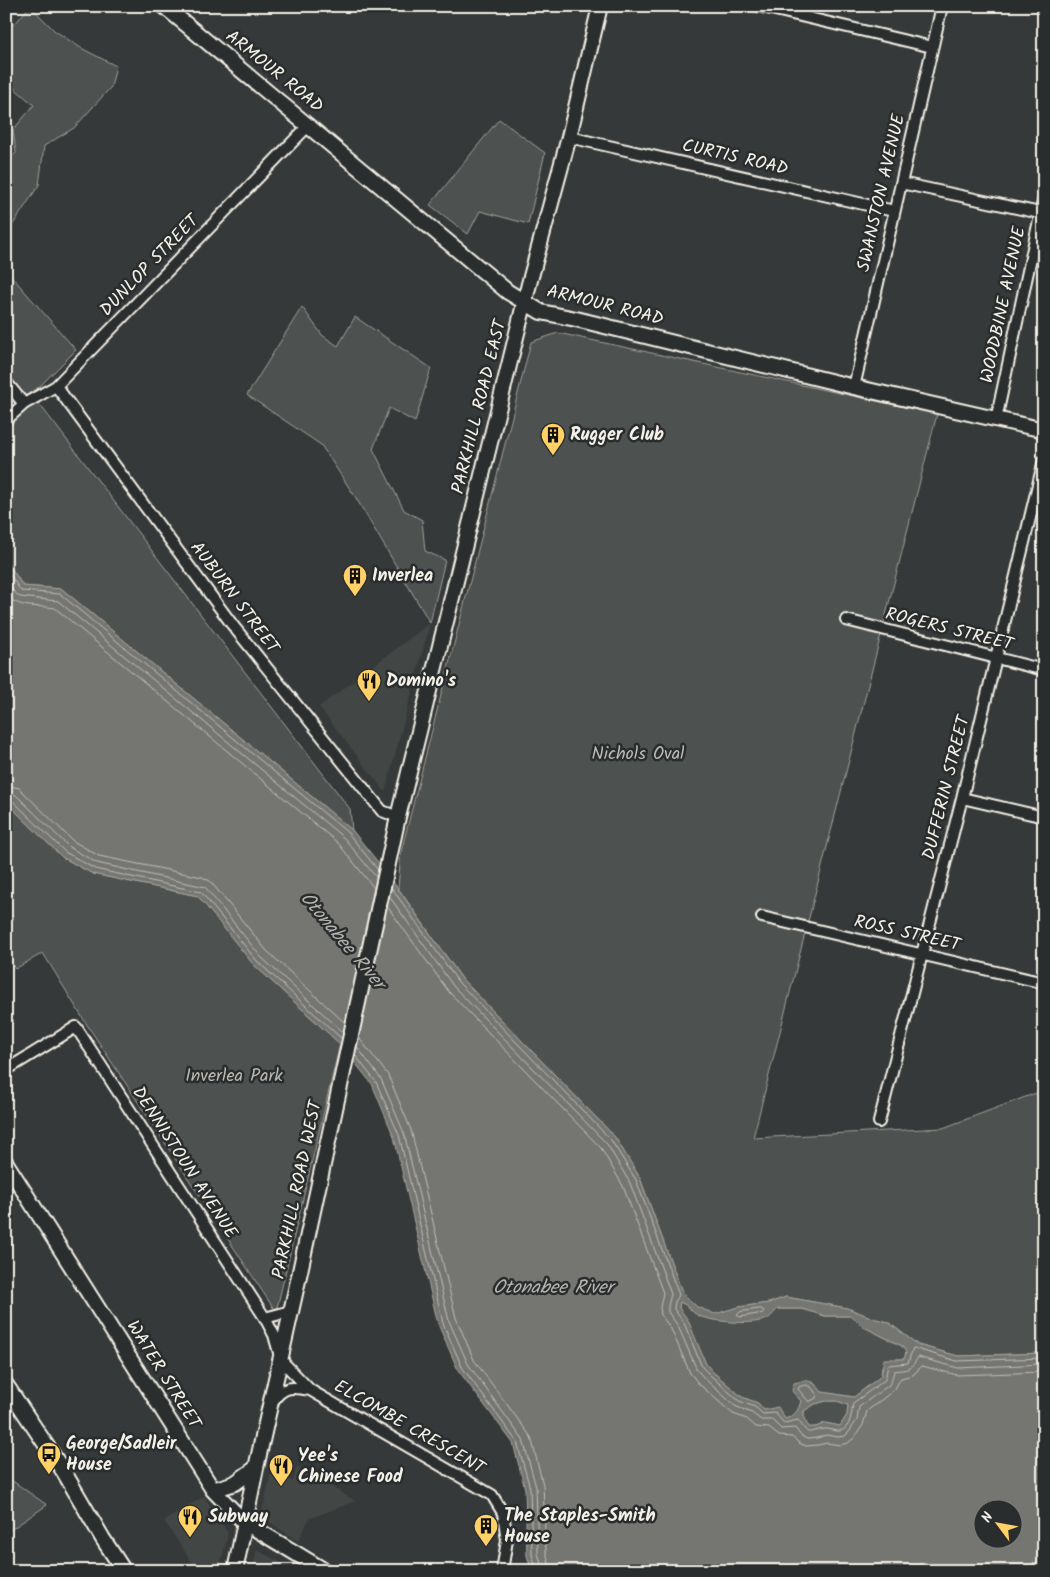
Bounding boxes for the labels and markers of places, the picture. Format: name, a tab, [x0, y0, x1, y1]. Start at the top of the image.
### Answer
place label: Rugger Club	[570, 421, 664, 450]
building icon: Rugger Club	[540, 422, 566, 456]
place label: Inverlea	[372, 562, 433, 591]
building icon: Inverlea	[342, 563, 368, 597]
place label: Domino's	[386, 667, 457, 696]
restaurant icon: Domino's	[356, 668, 382, 702]
place label: George/Sadleir House	[66, 1430, 178, 1480]
bus stop icon: George/Sadleir House	[36, 1441, 62, 1475]
place label: Yee's Chinese Food	[298, 1442, 403, 1492]
restaurant icon: Yee's Chinese Food	[268, 1453, 294, 1487]
place label: The Staples-Smith House	[504, 1502, 656, 1552]
place label: Subway	[208, 1503, 269, 1532]
restaurant icon: Subway	[177, 1504, 203, 1538]
building icon: The Staples-Smith House	[473, 1513, 499, 1547]

